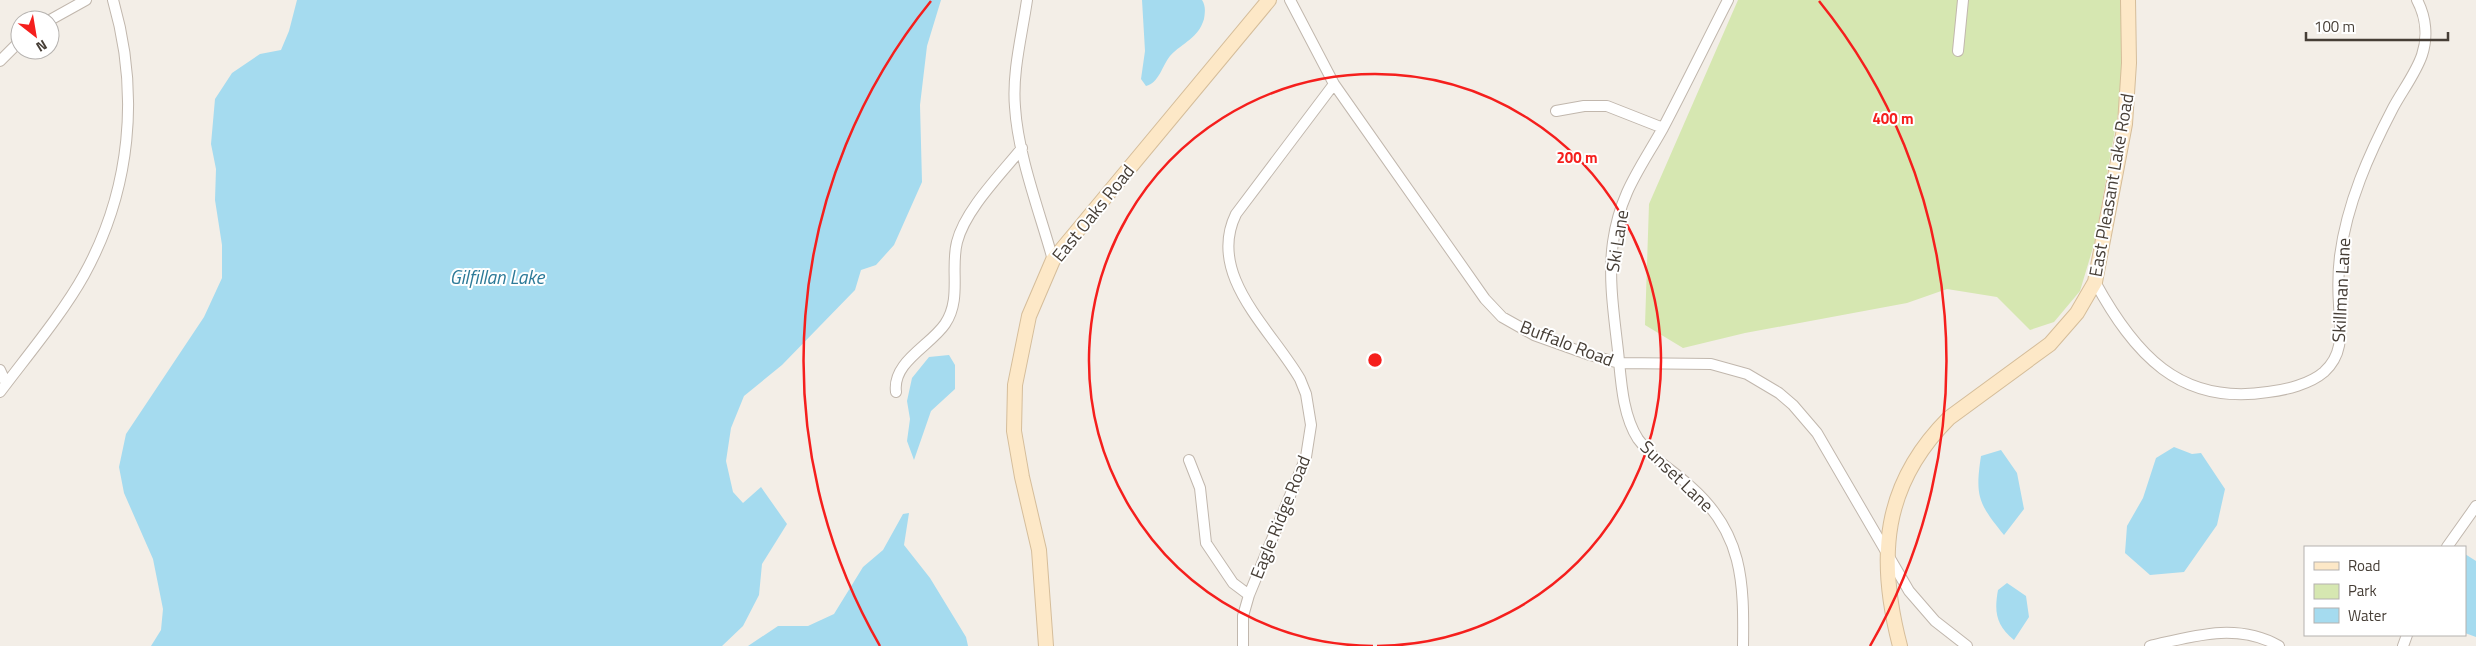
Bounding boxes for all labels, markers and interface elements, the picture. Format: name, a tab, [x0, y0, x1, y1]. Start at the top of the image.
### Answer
north arrow	[10, 10, 60, 60]
scale bar	[2306, 10, 2448, 42]
text: 100 m	[2314, 15, 2355, 38]
text: N	[32, 35, 52, 58]
street label: East Pleasant Lake Road	[2082, 91, 2140, 279]
text: 400 m	[1872, 107, 1914, 130]
text: 200 m	[1556, 146, 1598, 169]
street label: East Oaks Road	[1045, 158, 1141, 268]
street label: Ski Lane	[1599, 208, 1635, 274]
street label: Skillman Lane	[2325, 237, 2357, 343]
water label: Gilfillan Lake	[450, 262, 545, 291]
street label: Buffalo Road	[1516, 313, 1618, 373]
centre of rings	[1366, 351, 1384, 369]
street label: Sunset Lane	[1634, 434, 1720, 518]
street label: Eagle Ridge Road	[1243, 451, 1317, 583]
legend	[2304, 546, 2466, 636]
text: Road	[2348, 554, 2380, 577]
text: Park	[2348, 579, 2377, 602]
text: Water	[2348, 604, 2387, 627]

